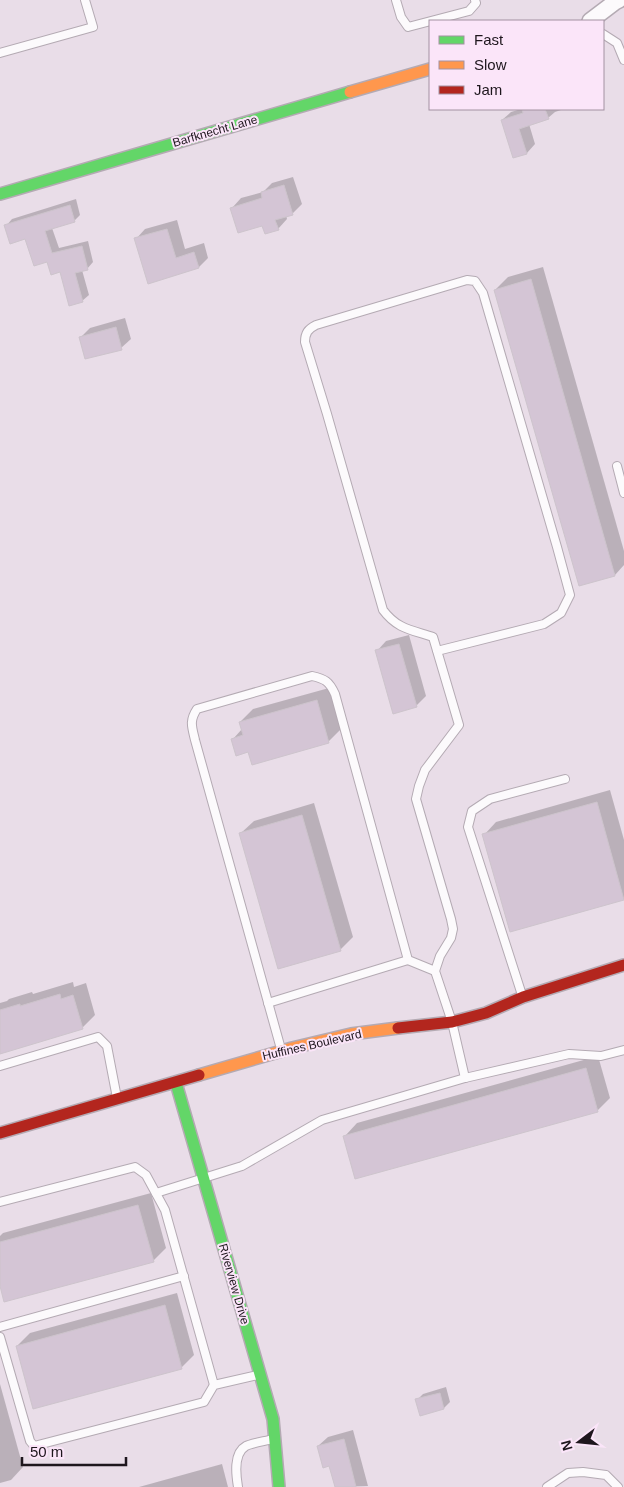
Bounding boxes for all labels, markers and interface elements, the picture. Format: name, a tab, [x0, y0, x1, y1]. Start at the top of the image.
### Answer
legend	[429, 20, 604, 110]
text: Fast	[474, 31, 504, 48]
text: Slow	[474, 56, 507, 73]
text: Jam	[474, 81, 502, 98]
street label: Barfknecht Lane	[171, 112, 259, 150]
street label: Huffines Boulevard	[261, 1027, 363, 1063]
street label: Riverview Drive	[216, 1242, 252, 1326]
north arrow	[554, 1417, 604, 1467]
scale bar	[22, 1434, 126, 1466]
text: N	[557, 1439, 576, 1453]
text: 50 m	[30, 1443, 63, 1460]

